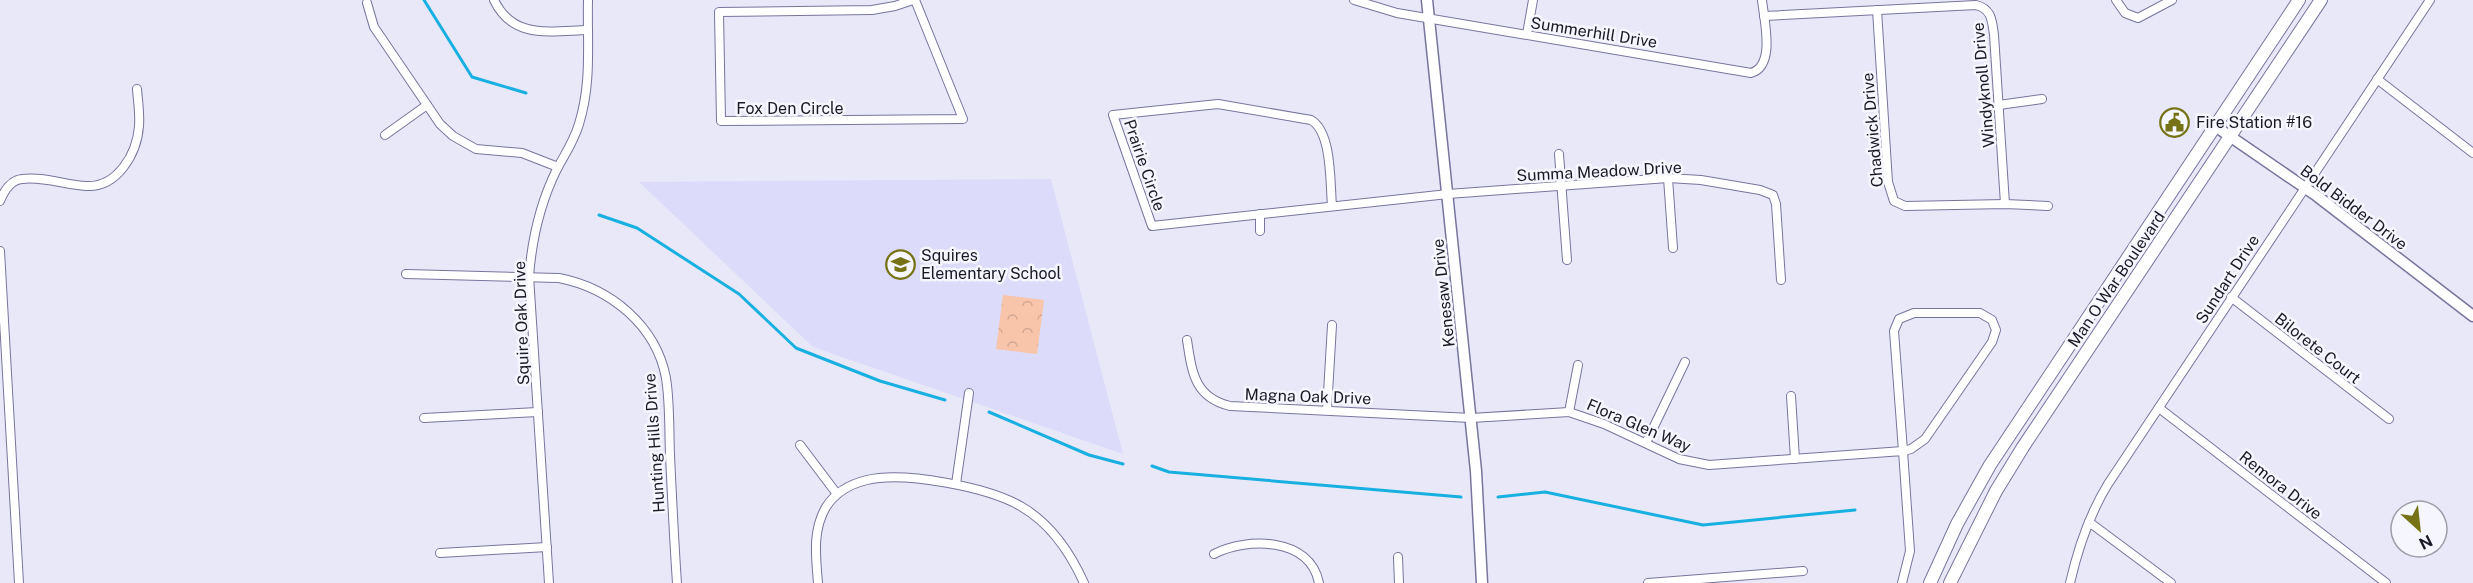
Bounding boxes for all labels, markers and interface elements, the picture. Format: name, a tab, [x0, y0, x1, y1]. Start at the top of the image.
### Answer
street label: Summerhill Drive	[1529, 13, 1659, 52]
street label: Windyknoll Drive	[1969, 22, 1998, 148]
street label: Chadwick Drive	[1858, 72, 1887, 188]
street label: Fox Den Circle	[736, 99, 844, 118]
public building icon: Fire Station #16	[2159, 106, 2191, 138]
place label: Fire Station #16	[2196, 113, 2312, 132]
street label: Prairie Circle	[1120, 117, 1169, 213]
street label: Summa Meadow Drive	[1516, 158, 1682, 185]
street label: Bold Bidder Drive	[2296, 161, 2411, 254]
street label: Man O War Boulevard	[2064, 208, 2169, 351]
street label: Sundart Drive	[2192, 231, 2263, 327]
street label: Kenesaw Drive	[1428, 238, 1459, 348]
place label: Squires Elementary School	[921, 246, 1062, 283]
school or university icon: Squires Elementary School	[884, 248, 916, 280]
street label: Squire Oak Drive	[510, 261, 533, 385]
street label: Bilorete Court	[2271, 309, 2364, 388]
street label: Hunting Hills Drive	[640, 373, 669, 513]
street label: Magna Oak Drive	[1244, 385, 1372, 408]
street label: Flora Glen Way	[1584, 395, 1694, 456]
street label: Remora Drive	[2236, 447, 2326, 524]
north arrow	[2389, 499, 2449, 559]
text: N	[2416, 531, 2435, 553]

